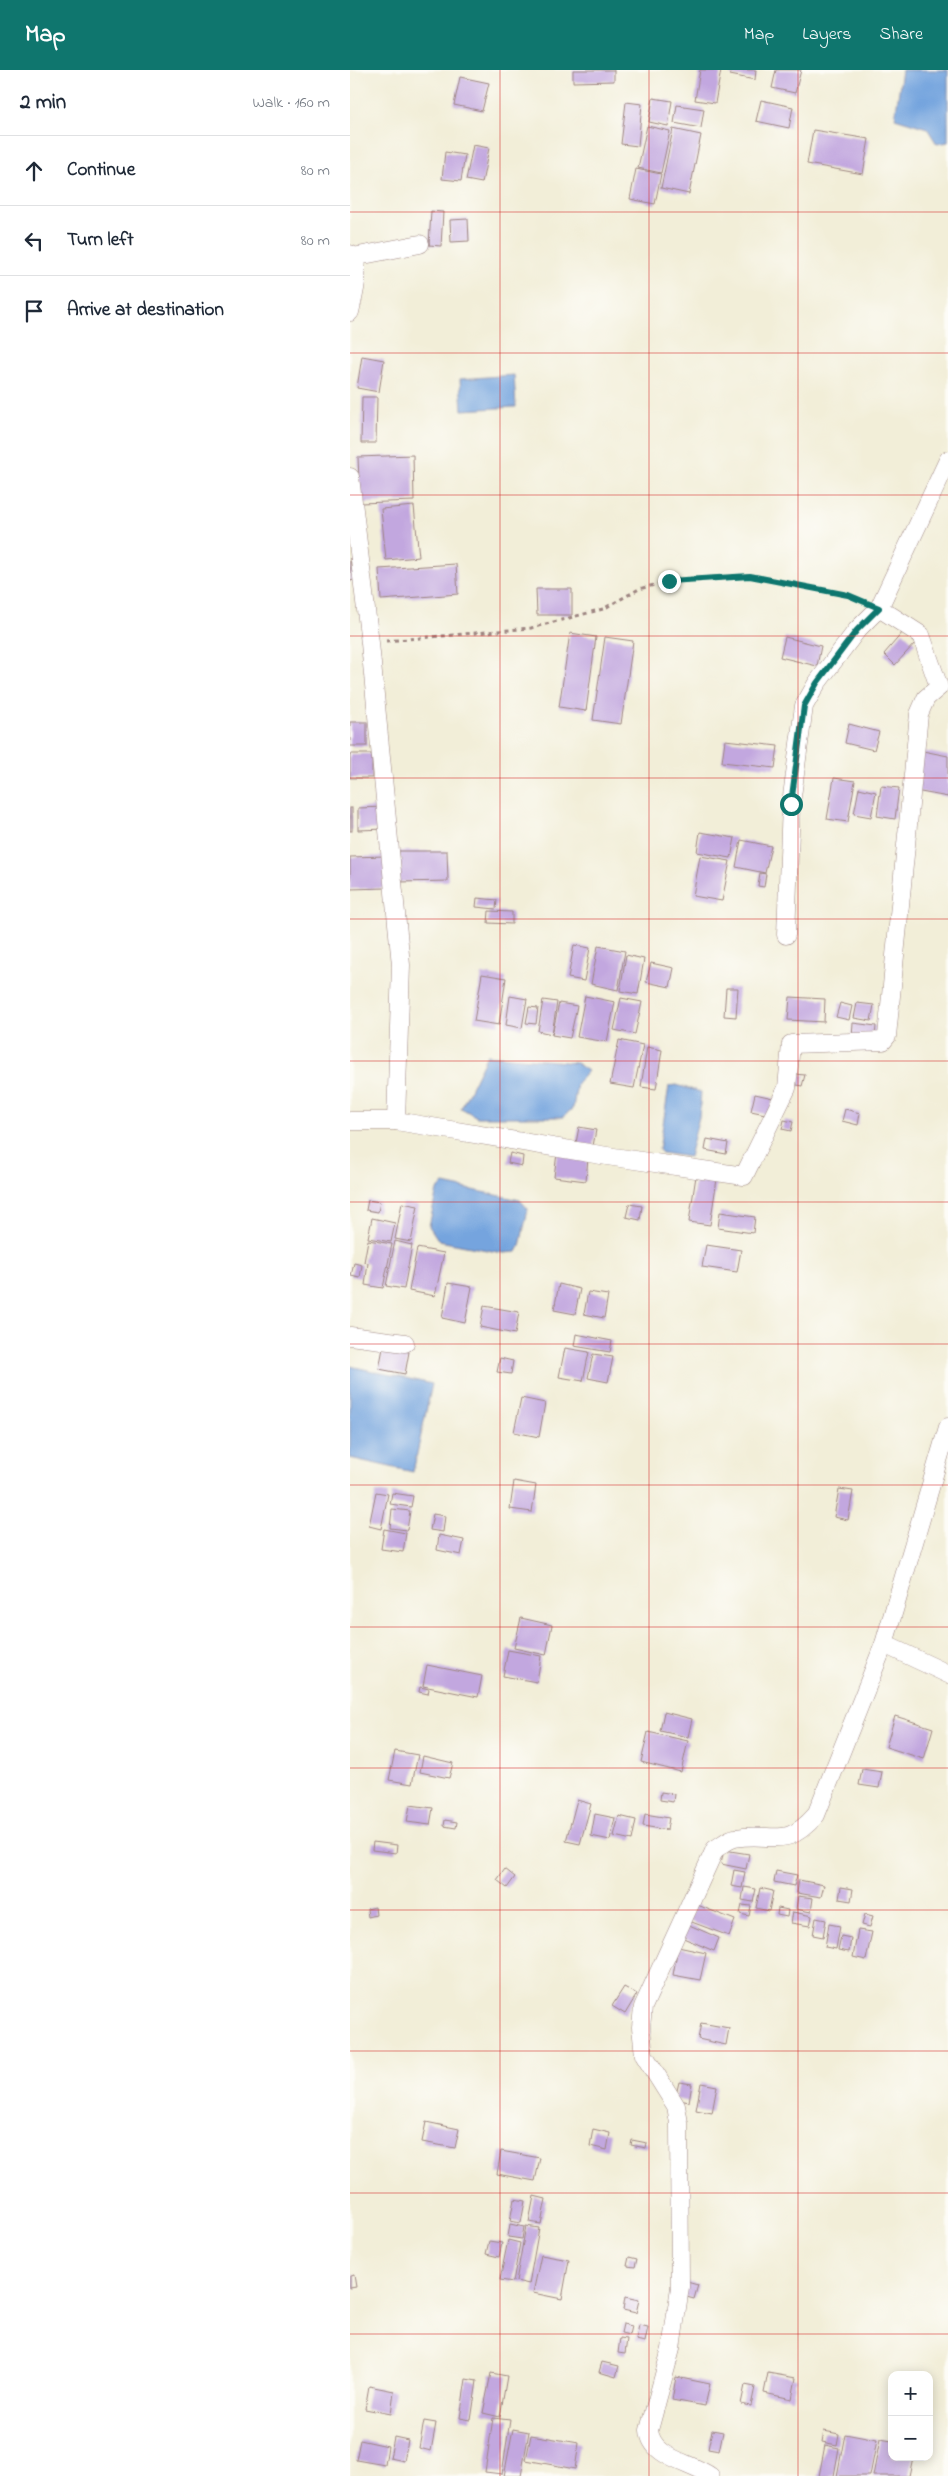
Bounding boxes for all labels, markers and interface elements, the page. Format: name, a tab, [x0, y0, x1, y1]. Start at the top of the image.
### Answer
text: Map	[25, 18, 66, 53]
text: Map	[744, 22, 774, 48]
text: Layers	[802, 22, 852, 48]
text: Share	[880, 22, 923, 48]
text: 2 min	[20, 88, 66, 118]
text: Walk · 160 m	[252, 91, 330, 115]
icon: ahead	[20, 157, 48, 185]
text: Continue	[67, 157, 135, 184]
text: 80 m	[301, 159, 330, 183]
icon: left	[20, 227, 48, 255]
text: Turn left	[67, 227, 134, 254]
text: 80 m	[301, 229, 330, 253]
icon: arrive	[20, 297, 48, 325]
text: Arrive at destination	[67, 297, 224, 324]
route end	[658, 570, 681, 593]
route start	[780, 793, 803, 816]
map controls	[888, 2371, 933, 2461]
button: +	[888, 2371, 933, 2416]
button: −	[888, 2416, 933, 2461]

